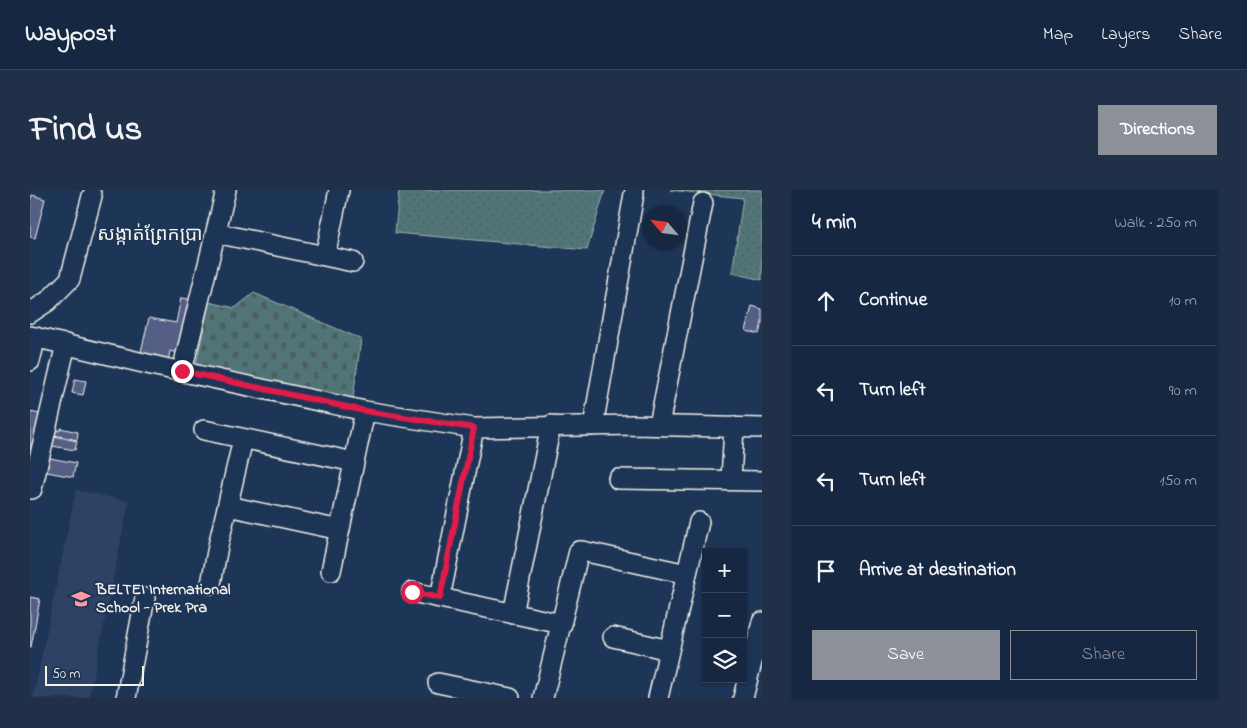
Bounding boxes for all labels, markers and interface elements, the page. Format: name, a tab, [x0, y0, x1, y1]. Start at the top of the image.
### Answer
text: Waypost	[25, 17, 116, 52]
text: Map	[1043, 22, 1073, 48]
text: Layers	[1101, 22, 1151, 48]
text: Share	[1179, 22, 1222, 48]
text: Find us	[30, 105, 142, 156]
button: Directions	[1098, 105, 1217, 155]
north arrow	[642, 205, 687, 250]
text: 4 min	[812, 208, 856, 238]
text: Walk · 250 m	[1114, 211, 1197, 235]
district label: សង្កាត់ព្រែកប្រា	[97, 222, 203, 249]
icon: ahead	[812, 287, 840, 315]
text: Continue	[859, 287, 927, 314]
text: 10 m	[1169, 289, 1197, 313]
route end	[171, 360, 194, 383]
icon: left	[812, 377, 840, 405]
text: Turn left	[859, 377, 926, 404]
text: 90 m	[1169, 379, 1197, 403]
icon: left	[812, 467, 840, 495]
text: Turn left	[859, 467, 926, 494]
text: 150 m	[1159, 469, 1197, 493]
map controls	[702, 548, 747, 683]
button: +	[702, 548, 747, 593]
icon: arrive	[812, 557, 840, 585]
text: Arrive at destination	[859, 557, 1016, 584]
place label: BELTEI International School - Prek Pra	[95, 578, 231, 620]
route start	[401, 581, 424, 604]
school or university icon: BELTEI International School - Prek Pra	[70, 588, 92, 610]
button: −	[702, 593, 747, 638]
button: Save	[812, 630, 1000, 680]
button: Share	[1010, 630, 1197, 680]
button: layers	[702, 638, 747, 683]
scale bar	[45, 663, 144, 686]
text: 50 m	[52, 664, 80, 685]

